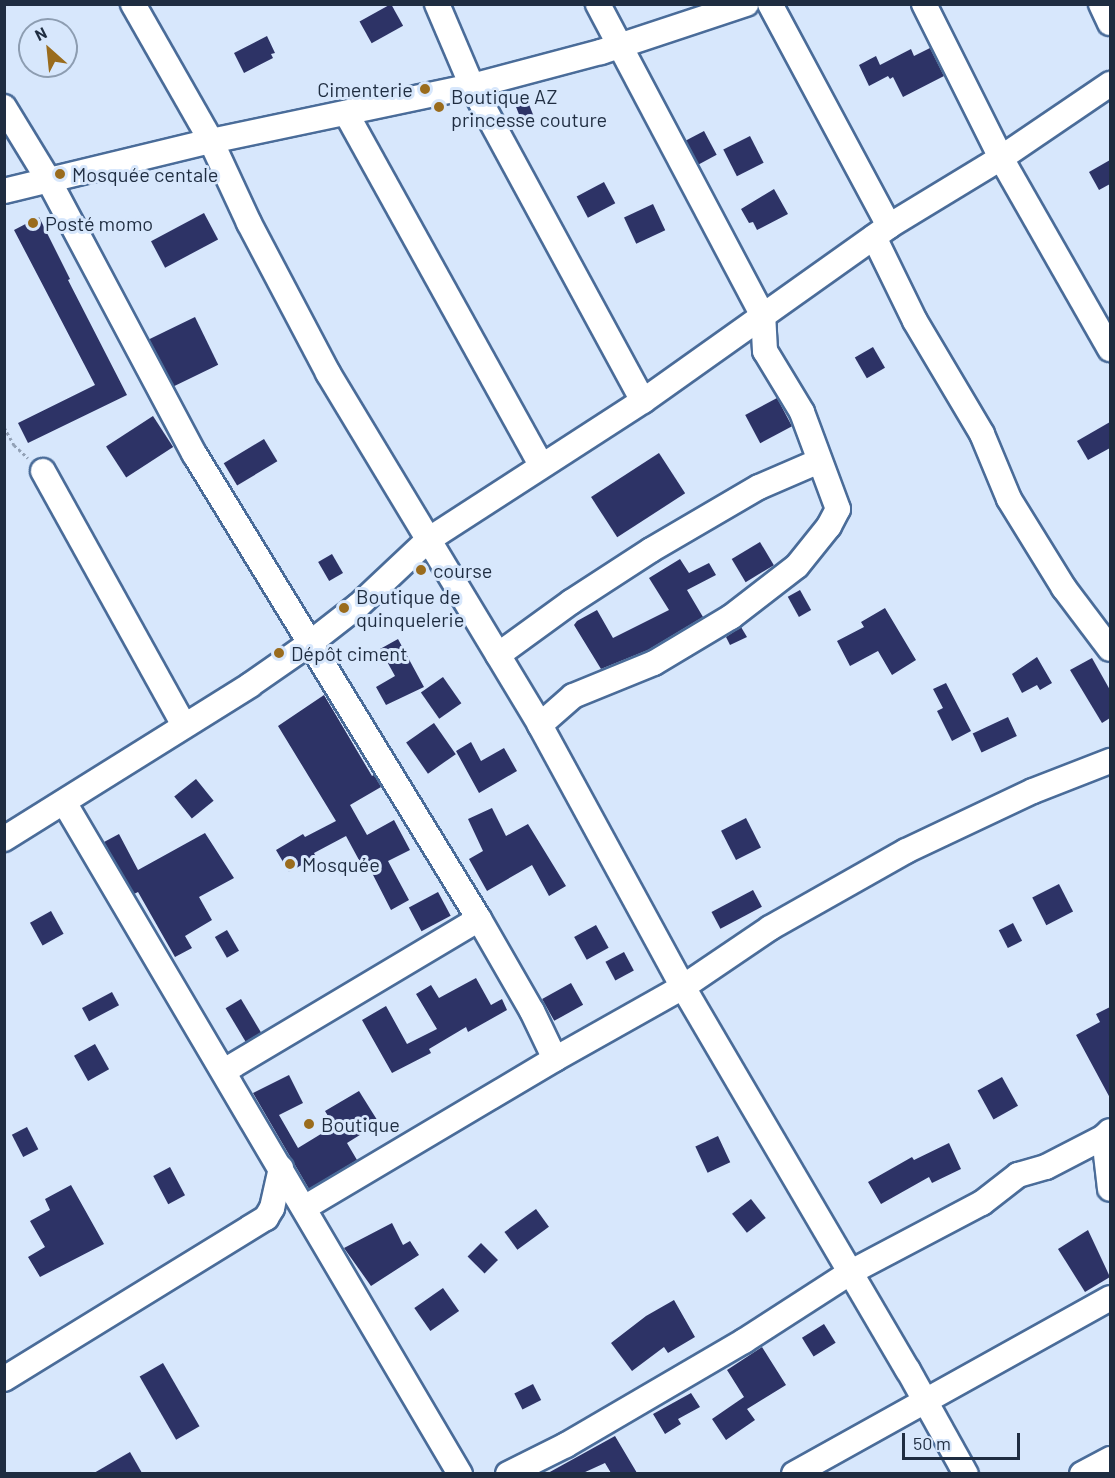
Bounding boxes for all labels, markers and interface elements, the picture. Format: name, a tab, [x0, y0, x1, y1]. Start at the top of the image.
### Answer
north arrow	[18, 18, 78, 78]
text: N	[31, 22, 50, 44]
place label: Cimenterie	[317, 77, 413, 101]
marker: Cimenterie	[418, 82, 432, 96]
place label: Boutique AZ princesse couture	[451, 84, 607, 131]
marker: Boutique AZ princesse couture	[432, 100, 446, 114]
place label: Mosquée centale	[72, 162, 218, 186]
marker: Mosquée centale	[53, 167, 67, 181]
place label: Posté momo	[45, 211, 153, 235]
marker: Posté momo	[26, 216, 40, 230]
place label: course	[433, 558, 492, 582]
marker: course	[414, 563, 428, 577]
place label: Boutique de quinquelerie	[356, 584, 464, 631]
marker: Boutique de quinquelerie	[337, 601, 351, 615]
place label: Dépôt ciment	[291, 641, 407, 665]
marker: Dépôt ciment	[272, 646, 286, 660]
place label: Mosquée	[302, 852, 380, 876]
marker: Mosquée	[283, 857, 297, 871]
place label: Boutique	[321, 1112, 400, 1136]
marker: Boutique	[302, 1117, 316, 1131]
scale bar	[905, 1421, 1024, 1459]
text: 50 m	[913, 1432, 951, 1454]

